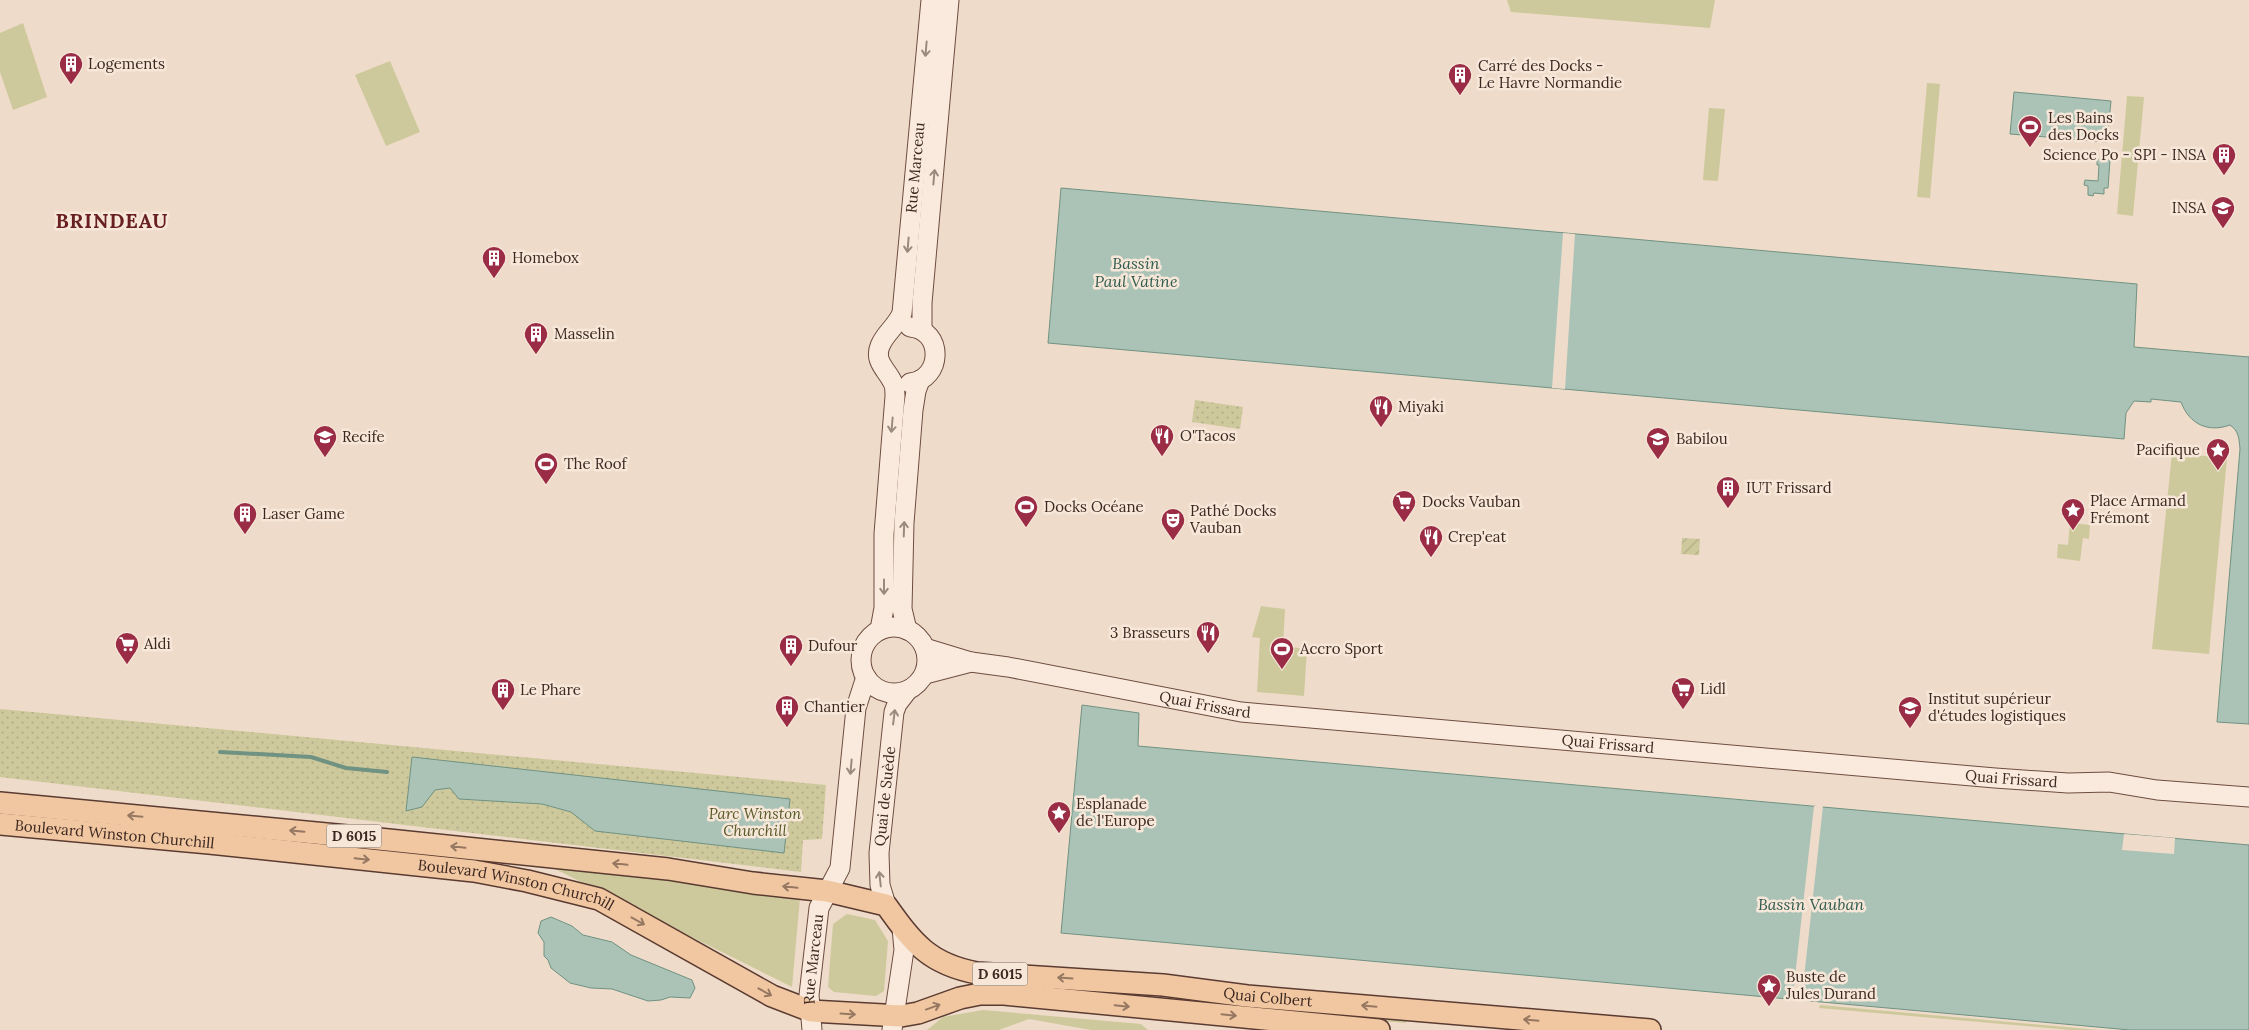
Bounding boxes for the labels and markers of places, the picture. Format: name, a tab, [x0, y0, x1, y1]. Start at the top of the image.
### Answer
building icon: Logements	[58, 51, 84, 85]
place label: Logements	[88, 54, 165, 73]
place label: Carré des Docks - Le Havre Normandie	[1478, 56, 1622, 92]
building icon: Carré des Docks - Le Havre Normandie	[1447, 62, 1473, 96]
place label: Les Bains des Docks	[2048, 108, 2119, 144]
sports icon: Les Bains des Docks	[2017, 114, 2043, 148]
building icon: Science Po - SPI - INSA	[2211, 142, 2237, 176]
place label: Science Po - SPI - INSA	[2043, 145, 2207, 164]
school or university icon: INSA	[2210, 195, 2236, 229]
place label: INSA	[2172, 198, 2207, 217]
building icon: Homebox	[481, 245, 507, 279]
place label: Homebox	[512, 248, 579, 267]
building icon: Masselin	[523, 321, 549, 355]
place label: Masselin	[554, 324, 615, 343]
restaurant icon: Miyaki	[1368, 394, 1394, 428]
place label: Miyaki	[1398, 397, 1444, 416]
restaurant icon: O'Tacos	[1149, 423, 1175, 457]
school or university icon: Recife	[312, 424, 338, 458]
place label: O'Tacos	[1180, 426, 1236, 445]
school or university icon: Babilou	[1645, 426, 1671, 460]
place label: Recife	[342, 427, 385, 446]
place label: Babilou	[1676, 429, 1728, 448]
place icon: Pacifique	[2205, 437, 2231, 471]
place label: Pacifique	[2136, 440, 2200, 459]
sports icon: The Roof	[533, 451, 559, 485]
place label: The Roof	[564, 454, 627, 473]
building icon: IUT Frissard	[1715, 475, 1741, 509]
place label: IUT Frissard	[1746, 478, 1832, 497]
supermarket icon: Docks Vauban	[1391, 489, 1417, 523]
place label: Place Armand Frémont	[2090, 491, 2186, 527]
place label: Docks Vauban	[1422, 492, 1521, 511]
sports icon: Docks Océane	[1013, 494, 1039, 528]
place label: Docks Océane	[1044, 497, 1144, 516]
place icon: Place Armand Frémont	[2060, 497, 2086, 531]
building icon: Laser Game	[232, 501, 258, 535]
place label: Pathé Docks Vauban	[1189, 501, 1276, 537]
place label: Laser Game	[262, 504, 345, 523]
theatre icon: Pathé Docks Vauban	[1160, 507, 1186, 541]
restaurant icon: Crep'eat	[1418, 524, 1444, 558]
place label: Crep'eat	[1448, 527, 1506, 546]
restaurant icon: 3 Brasseurs	[1195, 620, 1221, 654]
place label: 3 Brasseurs	[1110, 623, 1190, 642]
supermarket icon: Aldi	[114, 631, 140, 665]
building icon: Dufour	[778, 633, 804, 667]
place label: Aldi	[143, 634, 171, 653]
place label: Dufour	[808, 636, 858, 655]
sports icon: Accro Sport	[1269, 636, 1295, 670]
place label: Accro Sport	[1299, 639, 1383, 658]
supermarket icon: Lidl	[1670, 676, 1696, 710]
building icon: Le Phare	[490, 677, 516, 711]
place label: Lidl	[1700, 679, 1726, 698]
place label: Le Phare	[520, 680, 581, 699]
place label: Institut supérieur d'études logistiques	[1928, 689, 2066, 725]
building icon: Chantier	[774, 694, 800, 728]
school or university icon: Institut supérieur d'études logistiques	[1897, 695, 1923, 729]
place label: Chantier	[804, 697, 865, 716]
place label: Esplanade de l'Europe	[1076, 794, 1155, 830]
place icon: Esplanade de l'Europe	[1046, 800, 1072, 834]
place label: Buste de Jules Durand	[1785, 967, 1876, 1003]
place icon: Buste de Jules Durand	[1756, 973, 1782, 1007]

